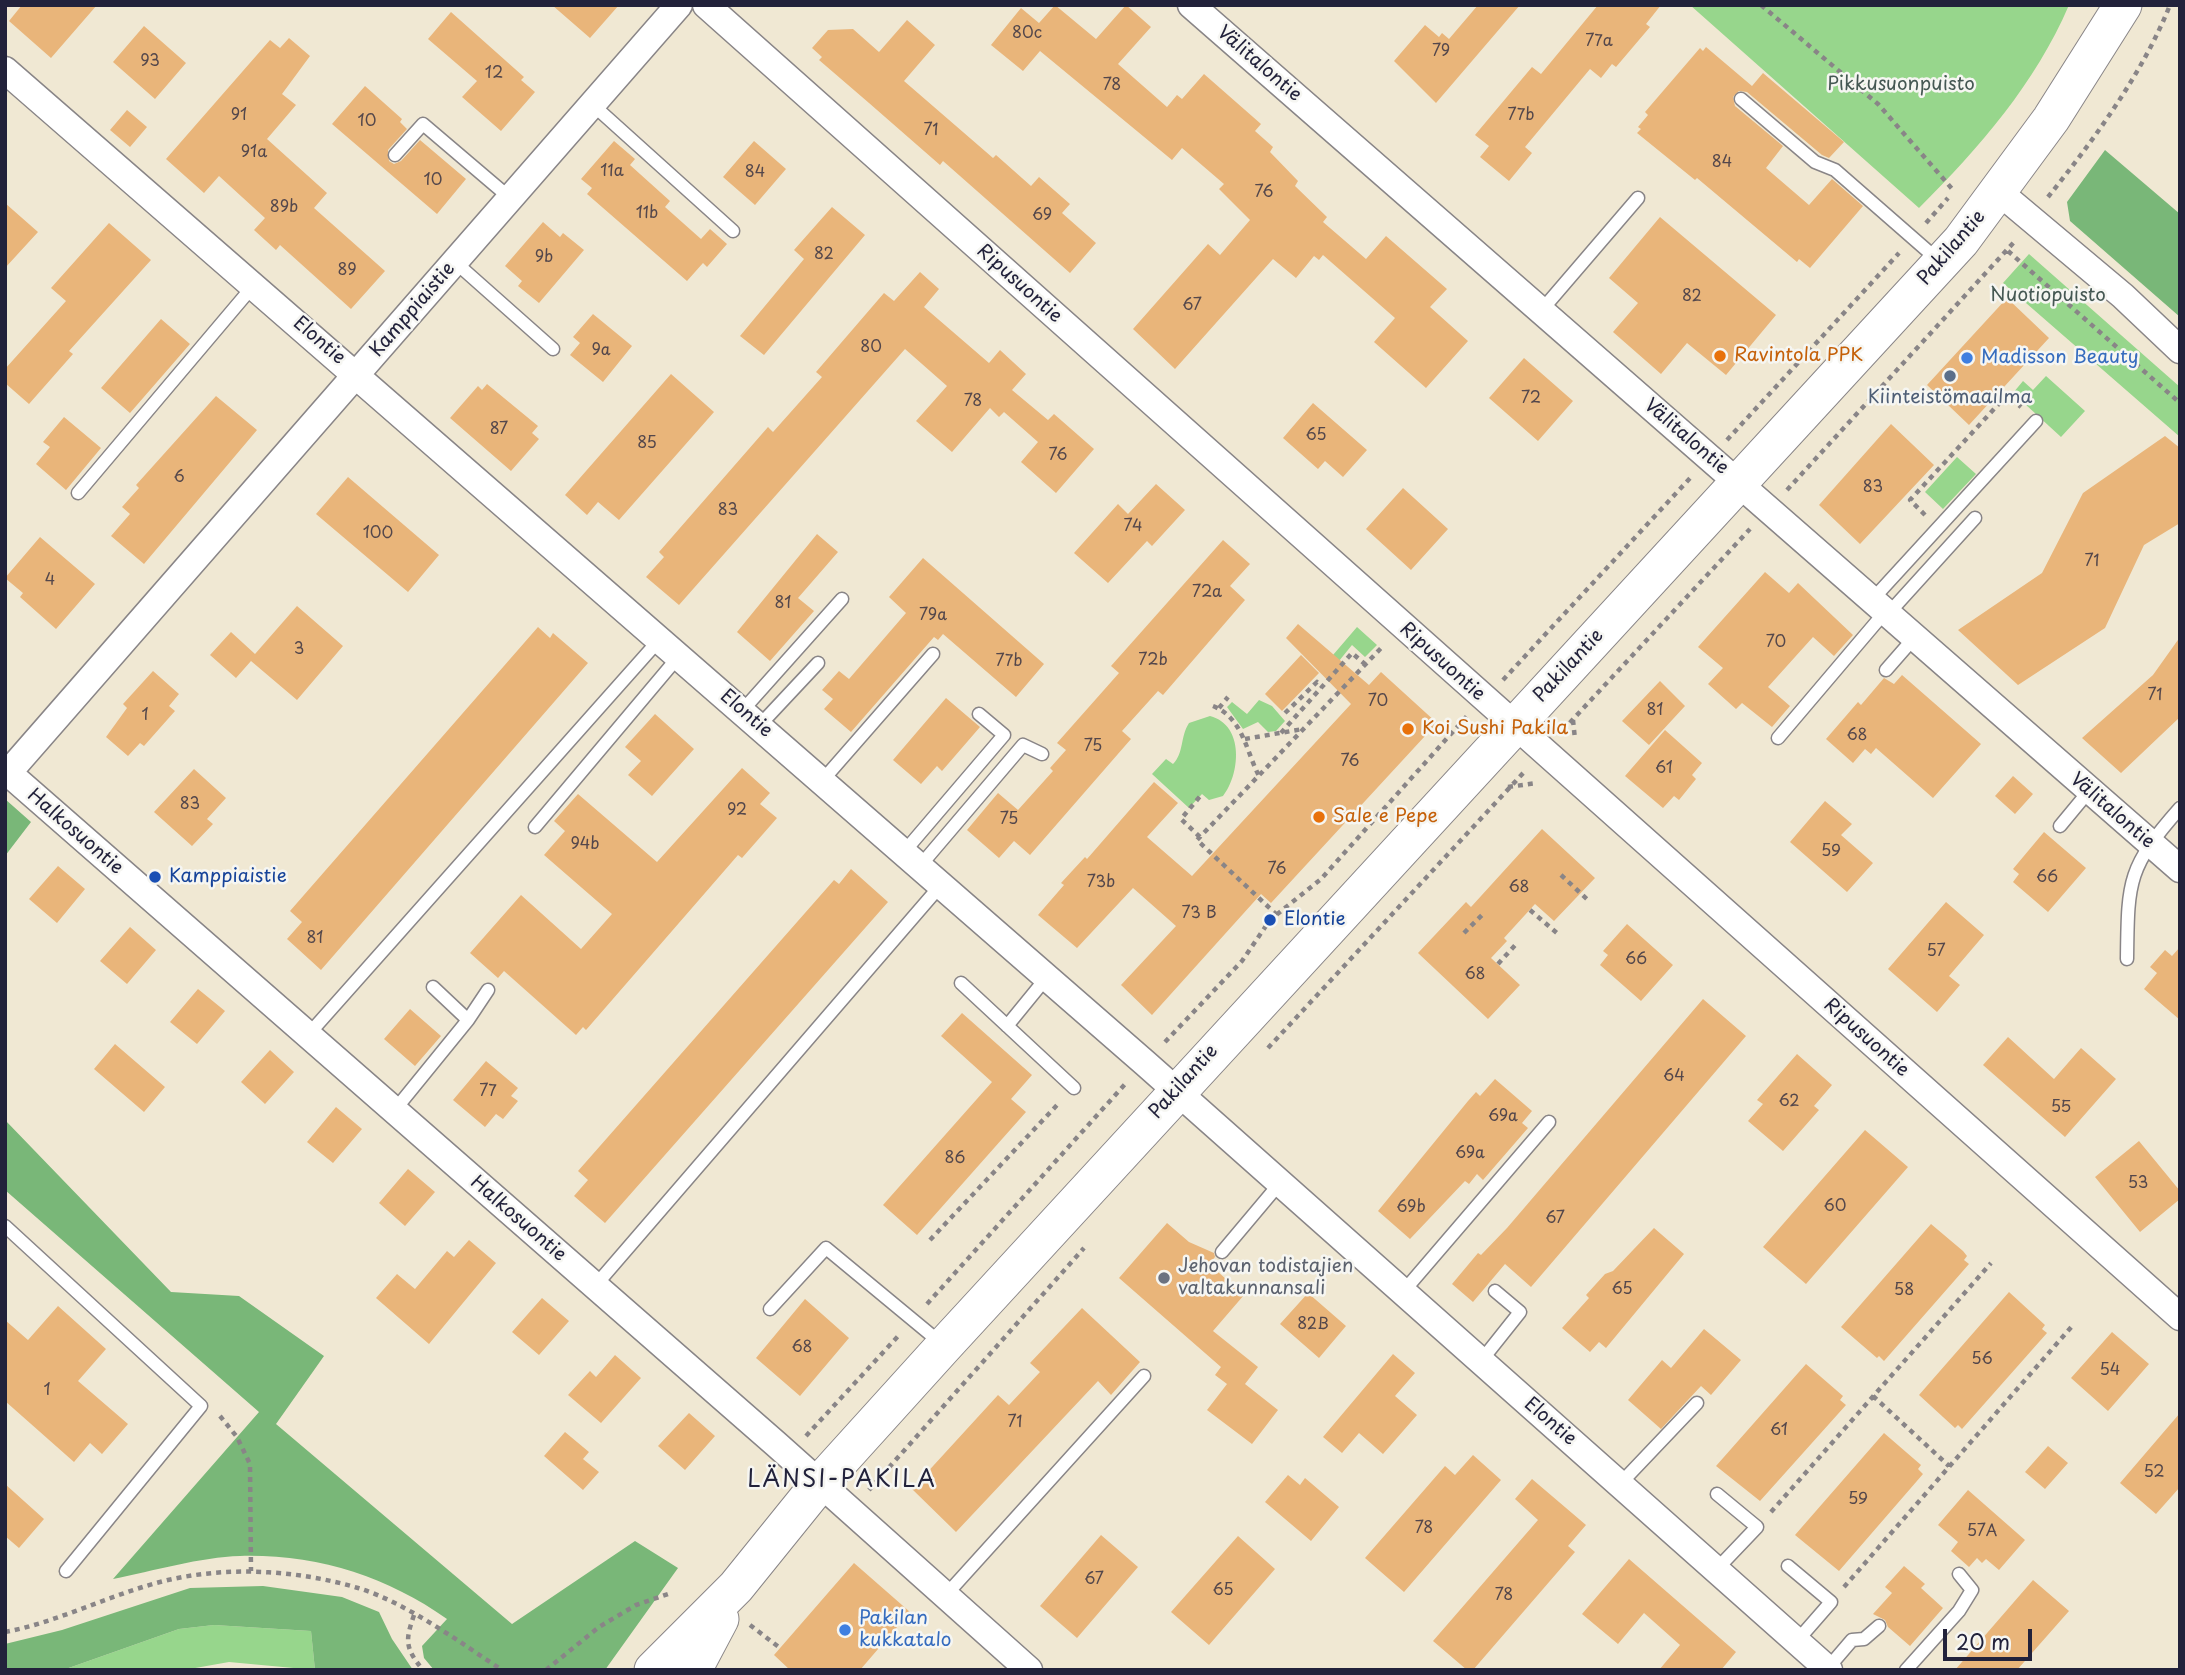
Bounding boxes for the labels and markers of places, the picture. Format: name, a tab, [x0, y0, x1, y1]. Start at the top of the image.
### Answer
place label: Ravintola PPK	[1734, 345, 1863, 367]
place label: Madisson Beauty	[1981, 347, 2139, 369]
marker: Ravintola PPK	[1712, 348, 1728, 364]
marker: Madisson Beauty	[1959, 350, 1975, 366]
marker: Kiinteistömaailma	[1942, 368, 1958, 384]
place label: Kiinteistömaailma	[1868, 387, 2032, 409]
place label: Koi Sushi Pakila	[1422, 718, 1568, 740]
marker: Koi Sushi Pakila	[1400, 721, 1416, 737]
place label: Sale e Pepe	[1333, 806, 1438, 828]
marker: Sale e Pepe	[1311, 809, 1327, 825]
place label: Kamppiaistie	[169, 866, 287, 888]
marker: Kamppiaistie	[147, 869, 163, 885]
place label: Elontie	[1284, 909, 1346, 931]
marker: Elontie	[1262, 912, 1278, 928]
place label: Jehovan todistajien valtakunnansali	[1178, 1256, 1353, 1300]
marker: Jehovan todistajien valtakunnansali	[1156, 1270, 1172, 1286]
place label: Pakilan kukkatalo	[859, 1608, 951, 1652]
marker: Pakilan kukkatalo	[837, 1622, 853, 1638]

